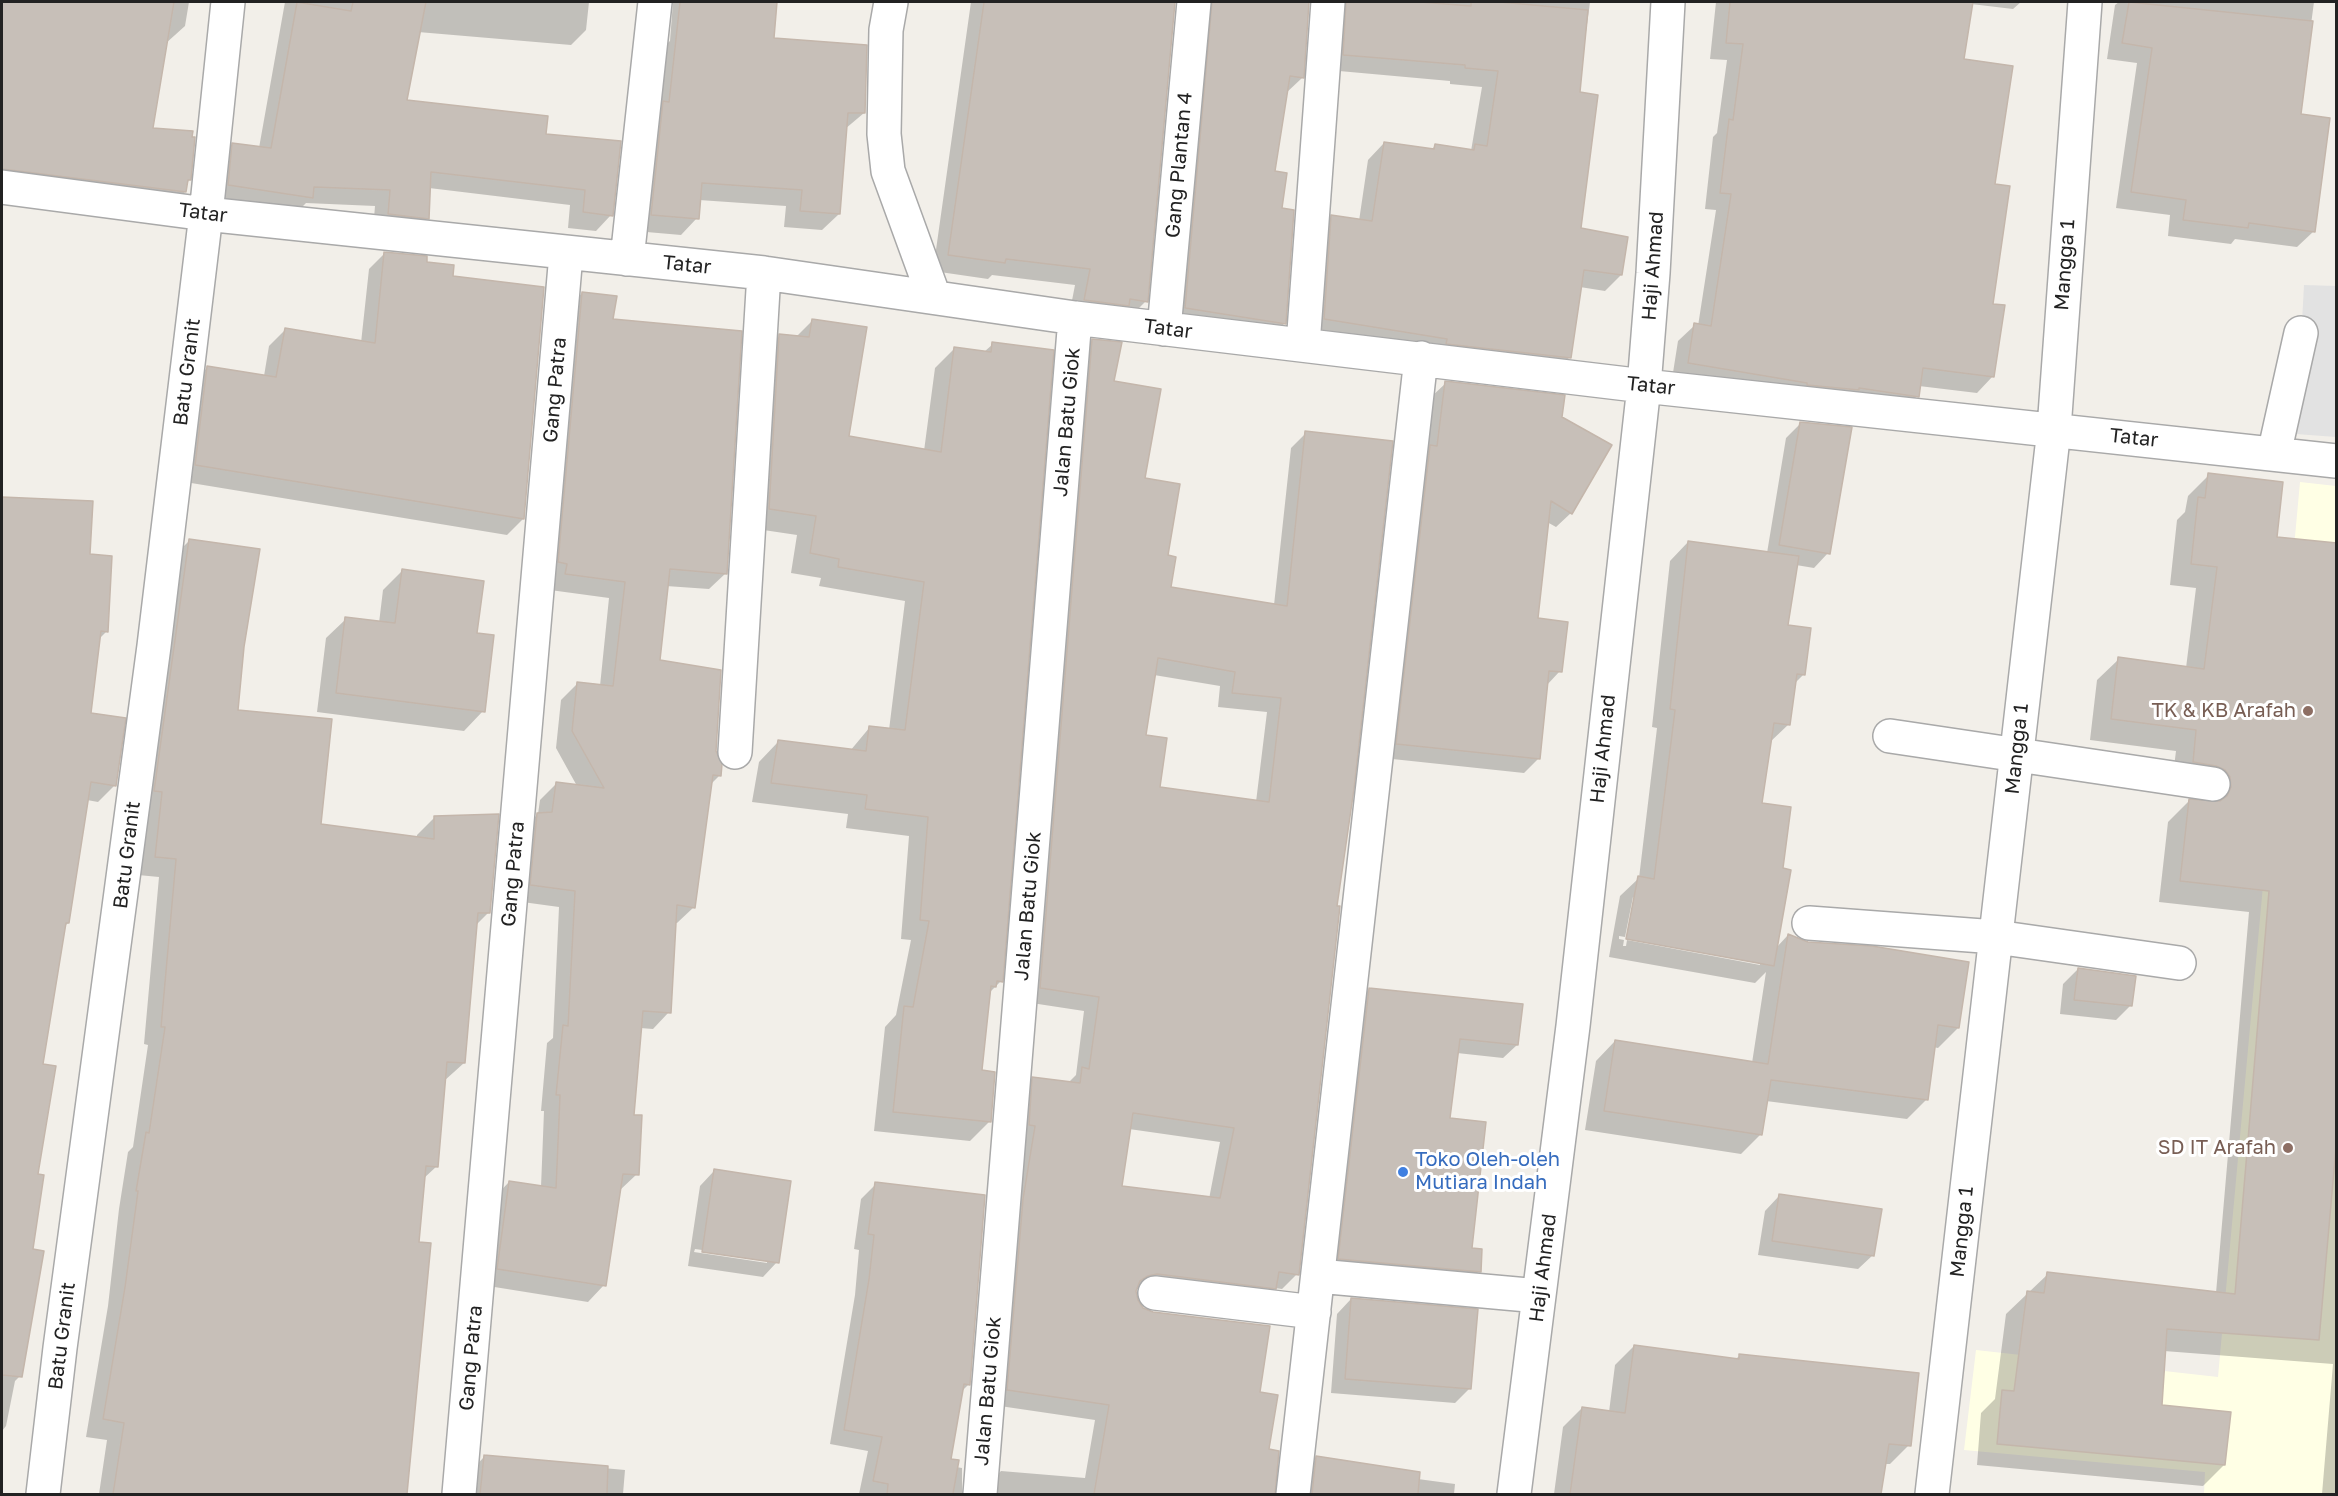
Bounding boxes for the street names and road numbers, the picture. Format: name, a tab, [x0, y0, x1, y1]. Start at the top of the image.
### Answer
street label: Gang Plantan 4	[1161, 91, 1197, 239]
street label: Tatar	[177, 198, 229, 228]
street label: Haji Ahmad	[1637, 211, 1669, 321]
street label: Mangga 1	[2050, 219, 2080, 311]
street label: Tatar	[661, 251, 713, 279]
street label: Tatar	[1142, 314, 1194, 344]
street label: Batu Granit	[168, 317, 206, 427]
street label: Gang Patra	[538, 336, 572, 444]
street label: Jalan Batu Giok	[1049, 346, 1085, 498]
street label: Tatar	[1625, 372, 1677, 400]
street label: Tatar	[2108, 424, 2160, 452]
street label: Haji Ahmad	[1585, 693, 1621, 805]
street label: Mangga 1	[2000, 702, 2034, 796]
street label: Batu Granit	[108, 800, 146, 910]
street label: Gang Patra	[496, 820, 530, 928]
street label: Jalan Batu Giok	[1010, 830, 1046, 982]
street label: Mangga 1	[1945, 1185, 1979, 1279]
street label: Haji Ahmad	[1524, 1212, 1562, 1324]
street label: Batu Granit	[43, 1281, 81, 1391]
street label: Gang Patra	[454, 1304, 488, 1412]
street label: Jalan Batu Giok	[970, 1315, 1006, 1467]

